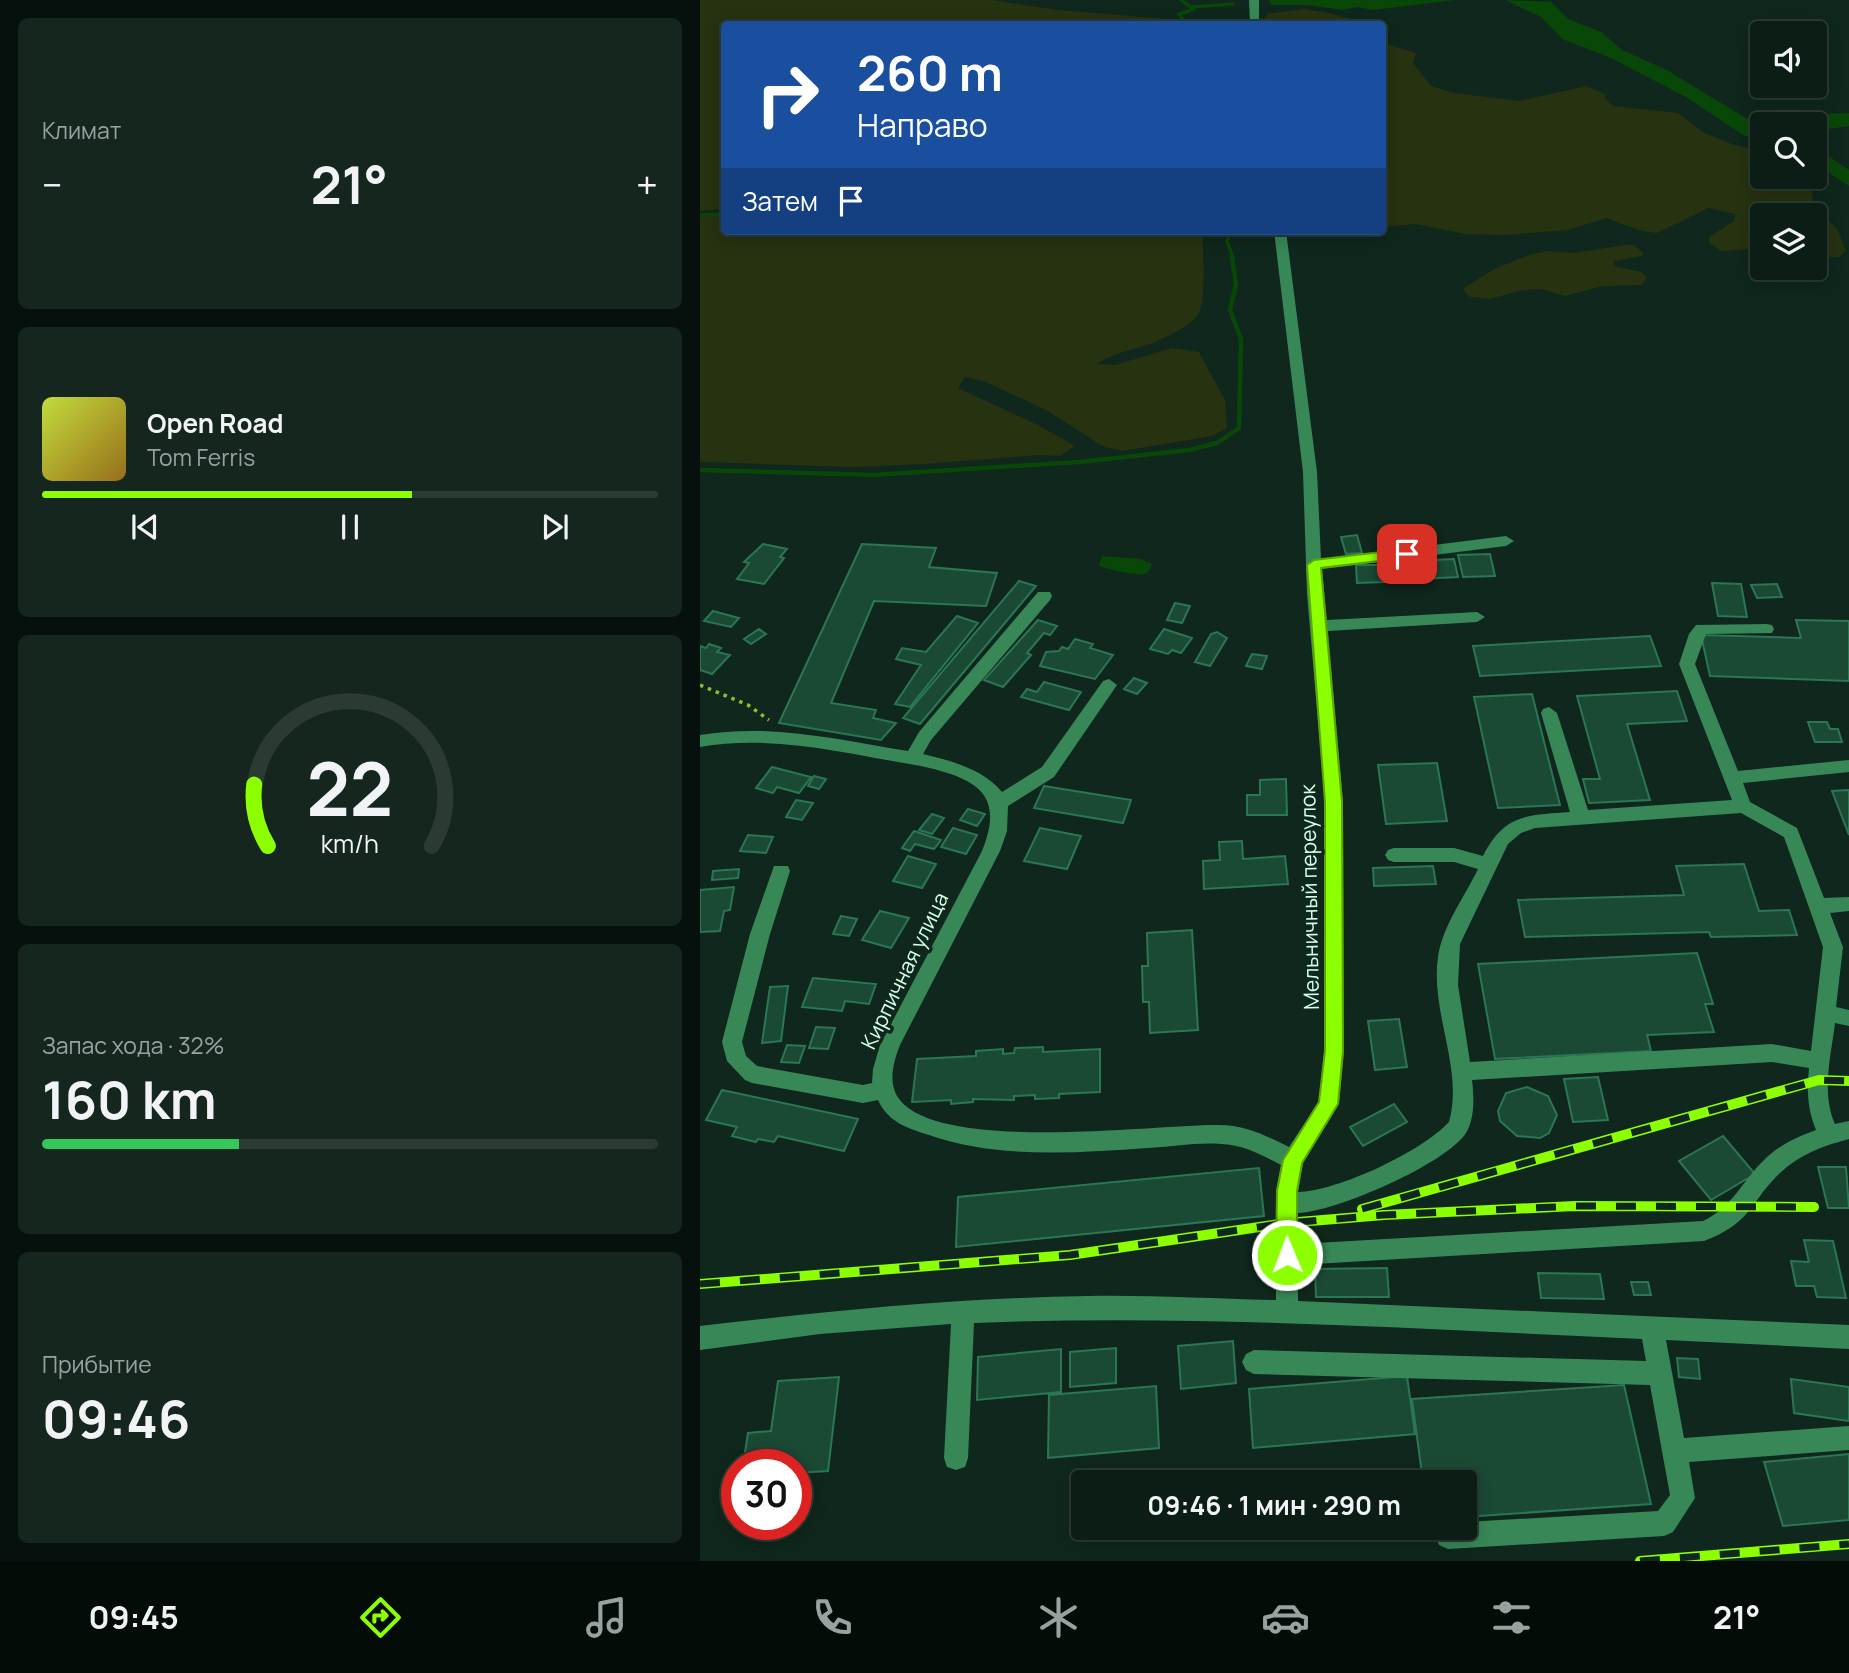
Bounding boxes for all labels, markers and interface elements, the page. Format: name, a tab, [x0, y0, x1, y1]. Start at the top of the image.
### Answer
map controls	[1750, 21, 1827, 280]
button: sound	[1750, 21, 1827, 98]
text: 260 m	[857, 39, 1003, 106]
icon: right	[742, 49, 833, 140]
text: Направо	[857, 103, 988, 147]
button: search	[1750, 112, 1827, 189]
text: Климат	[42, 114, 121, 146]
text: 21°	[311, 149, 388, 220]
text: −	[42, 158, 63, 210]
text: +	[636, 158, 658, 210]
icon: arrive	[832, 182, 870, 220]
text: Затем	[742, 183, 818, 219]
button: layers	[1750, 203, 1827, 280]
text: Open Road	[147, 405, 283, 441]
text: Tom Ferris	[147, 441, 255, 473]
icon: previous	[126, 508, 164, 546]
icon: pause	[331, 508, 369, 546]
icon: next	[536, 508, 574, 546]
pin	[1377, 524, 1437, 584]
icon: arrive	[1388, 535, 1426, 573]
text: 22	[307, 739, 393, 839]
street label: Мельничный переулок	[1293, 783, 1325, 1010]
text: km/h	[321, 826, 379, 861]
street label: Кирпичная улица	[854, 887, 954, 1054]
text: Запас хода · 32%	[42, 1029, 224, 1061]
text: 160 km	[42, 1064, 216, 1135]
position arrow	[1250, 1218, 1324, 1292]
text: Прибытие	[42, 1348, 152, 1380]
text: 09:46	[42, 1383, 190, 1454]
speed limit sign: 30	[721, 1449, 812, 1540]
text: 09:46 · 1 мин · 290 m	[1147, 1487, 1401, 1523]
icon: directions	[356, 1593, 405, 1642]
icon: music	[582, 1593, 631, 1642]
icon: phone	[808, 1593, 857, 1642]
icon: climate	[1034, 1593, 1083, 1642]
icon: car	[1261, 1593, 1310, 1642]
icon: filters	[1487, 1593, 1536, 1642]
text: 09:45	[89, 1595, 179, 1639]
text: 21°	[1713, 1595, 1760, 1639]

